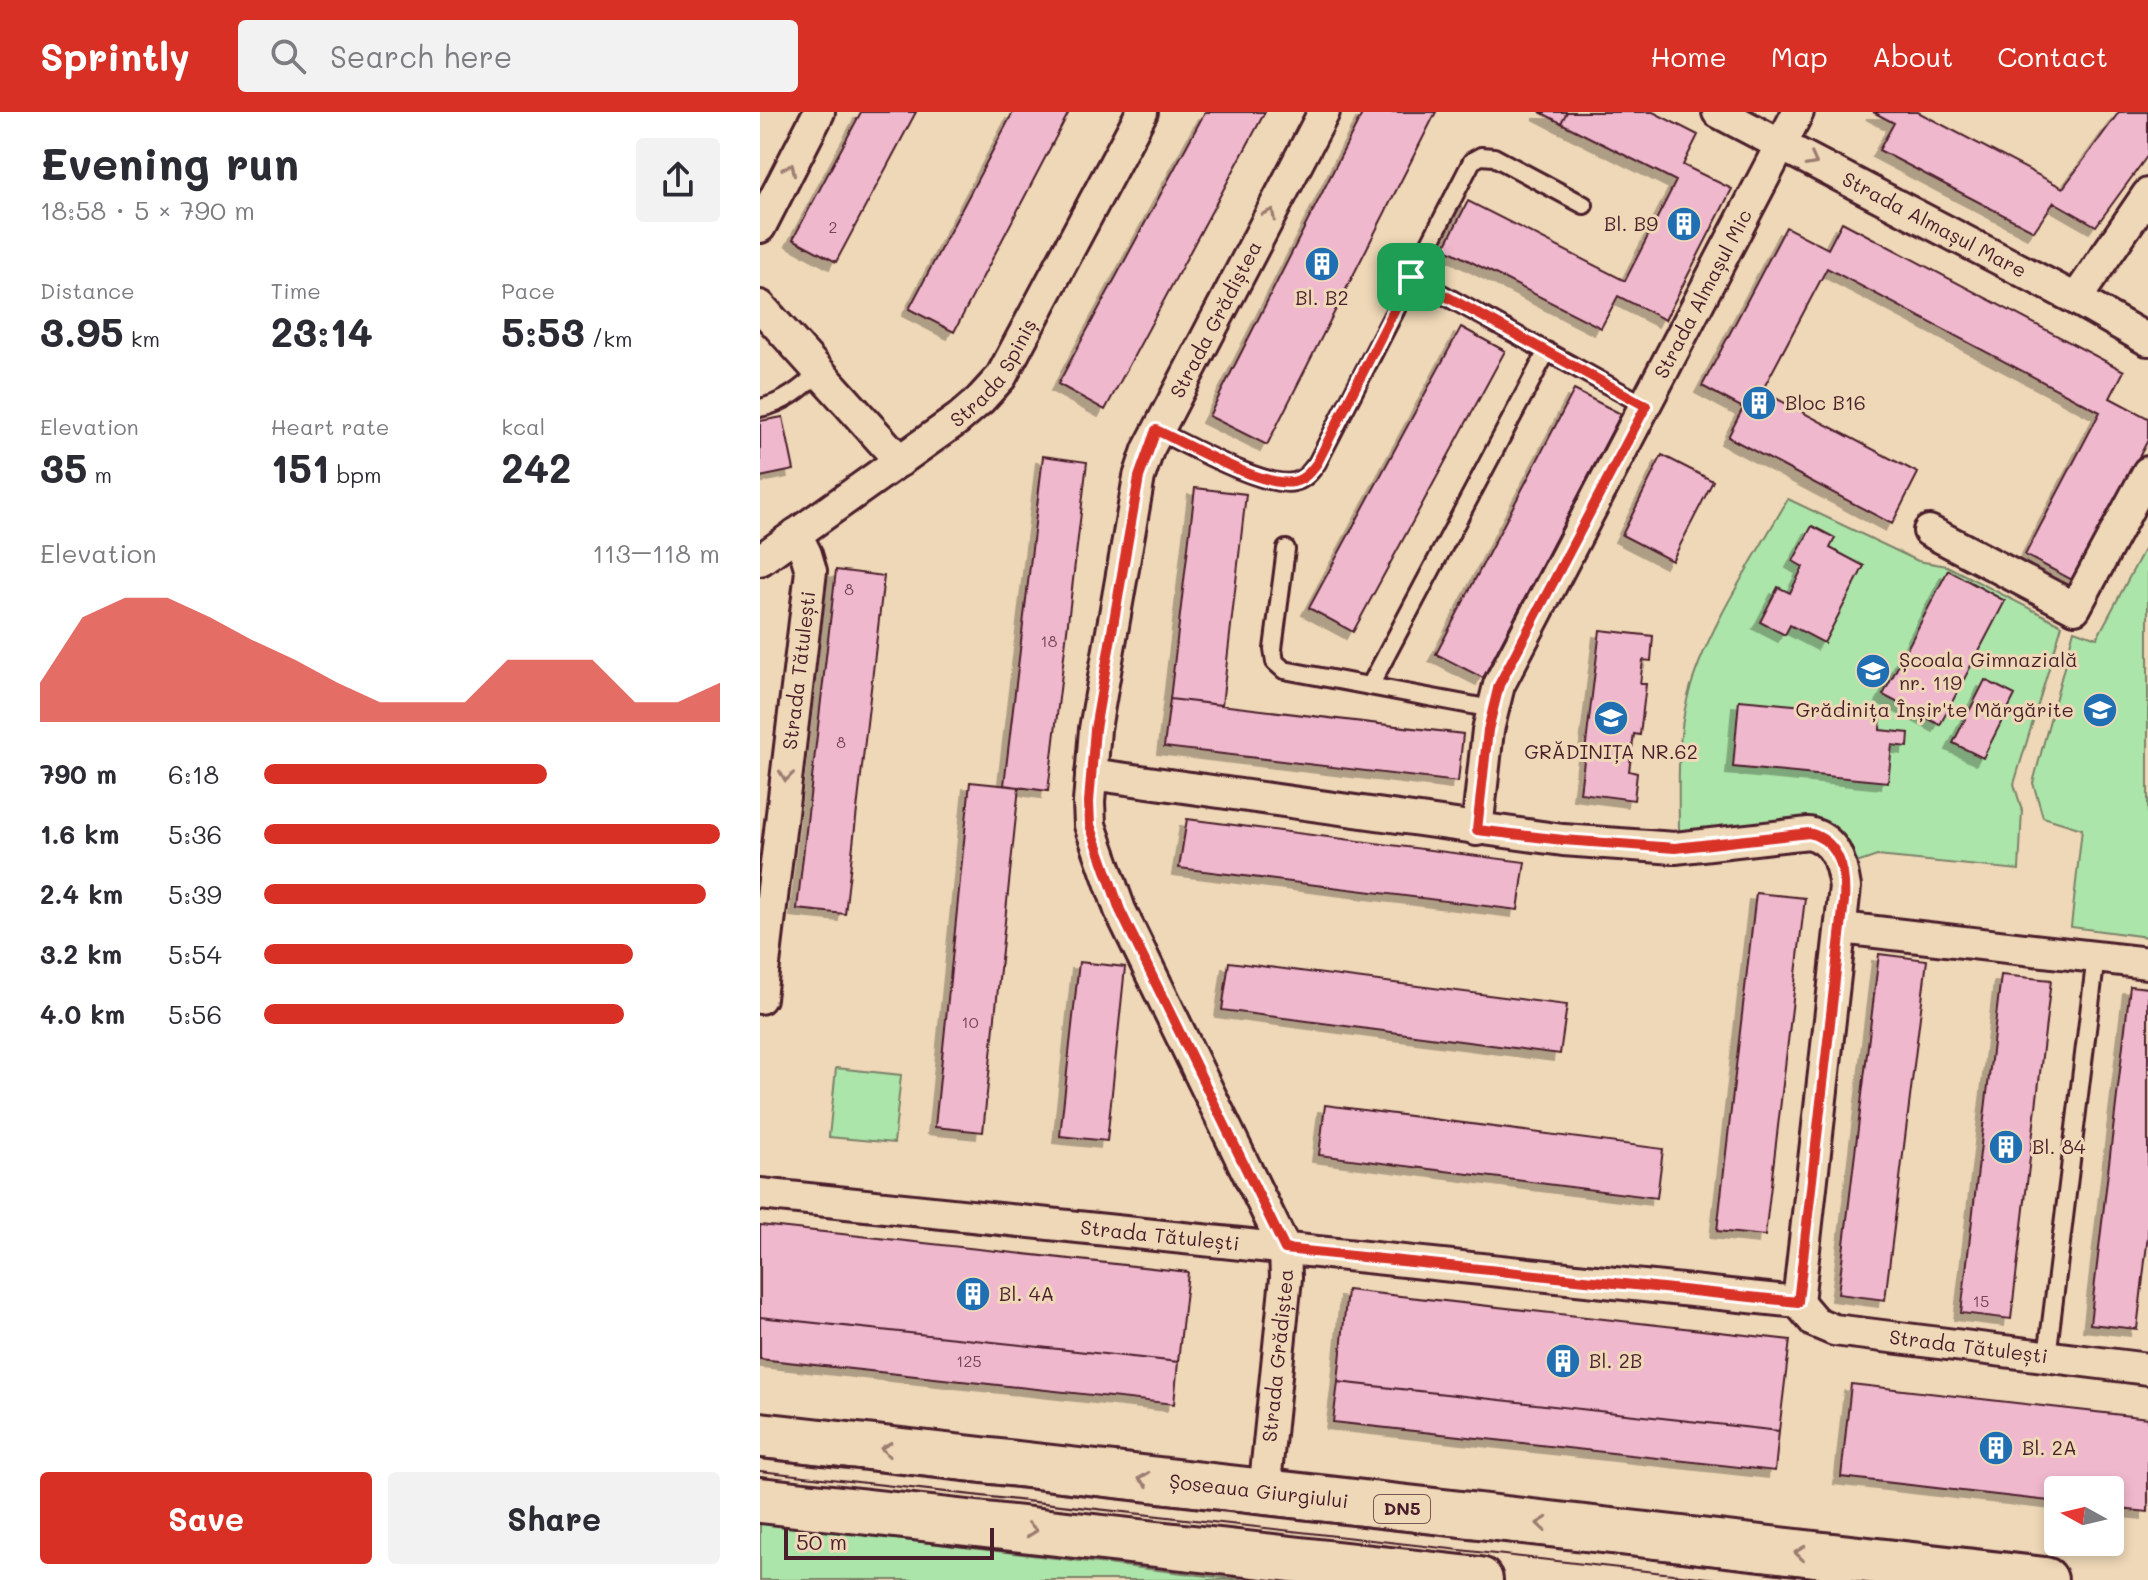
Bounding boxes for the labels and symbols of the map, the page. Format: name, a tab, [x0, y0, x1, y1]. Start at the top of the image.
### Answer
one-way arrow	[1804, 151, 1819, 166]
one-way arrow	[780, 163, 795, 178]
street label: Strada Almașul Mare	[1838, 165, 2031, 283]
street label: Strada Almașul Mic	[1647, 204, 1757, 383]
building icon: Bl. B9	[1665, 205, 1703, 243]
one-way arrow	[1261, 207, 1276, 222]
place label: Bl. B9	[1604, 210, 1658, 236]
house number: 2	[829, 216, 837, 237]
street label: Strada Grădiștea	[1163, 236, 1267, 402]
pin	[1377, 243, 1445, 311]
building icon: Bl. B2	[1303, 245, 1341, 283]
place label: Bl. B2	[1295, 284, 1349, 310]
street label: Strada Spiniș	[945, 314, 1043, 433]
building icon: Bloc B16	[1740, 384, 1778, 422]
place label: Bloc B16	[1785, 389, 1866, 415]
house number: 8	[844, 578, 854, 599]
street label: Strada Tătulești	[776, 589, 821, 751]
house number: 18	[1041, 630, 1058, 651]
place label: Școala Gimnazială nr. 119	[1899, 646, 2078, 695]
school or university icon: Școala Gimnazială nr. 119	[1854, 652, 1892, 690]
school or university icon: Grădinița Înșir'te Mărgărite	[2081, 691, 2119, 729]
place label: Grădinița Înșir'te Mărgărite	[1795, 696, 2074, 723]
school or university icon: GRĂDINIȚA NR.62	[1592, 699, 1630, 737]
house number: 8	[836, 731, 846, 752]
place label: GRĂDINIȚA NR.62	[1524, 738, 1698, 764]
one-way arrow	[778, 769, 795, 782]
house number: 10	[961, 1011, 979, 1032]
building icon: Bl. 84	[1987, 1128, 2025, 1166]
place label: Bl. 84	[2032, 1133, 2086, 1159]
street label: Strada Tătulești	[1079, 1213, 1241, 1256]
street label: Strada Grădiștea	[1255, 1269, 1298, 1443]
building icon: Bl. 4A	[954, 1275, 992, 1313]
place label: Bl. 4A	[999, 1280, 1054, 1306]
house number: 15	[1973, 1290, 1989, 1311]
street label: Strada Tătulești	[1888, 1323, 2049, 1368]
building icon: Bl. 2B	[1544, 1342, 1582, 1380]
place label: Bl. 2B	[1589, 1347, 1642, 1373]
house number: 125	[956, 1350, 982, 1371]
building icon: Bl. 2A	[1977, 1429, 2015, 1467]
place label: Bl. 2A	[2022, 1434, 2077, 1460]
one-way arrow	[879, 1441, 892, 1458]
street label: Șoseaua Giurgiului	[1168, 1467, 1350, 1513]
one-way arrow	[1137, 1471, 1151, 1488]
north arrow	[2044, 1476, 2124, 1556]
road number: DN5	[1374, 1495, 1430, 1523]
one-way arrow	[1535, 1516, 1548, 1533]
one-way arrow	[1025, 1521, 1039, 1538]
scale bar	[784, 1524, 994, 1560]
one-way arrow	[1793, 1545, 1806, 1562]

